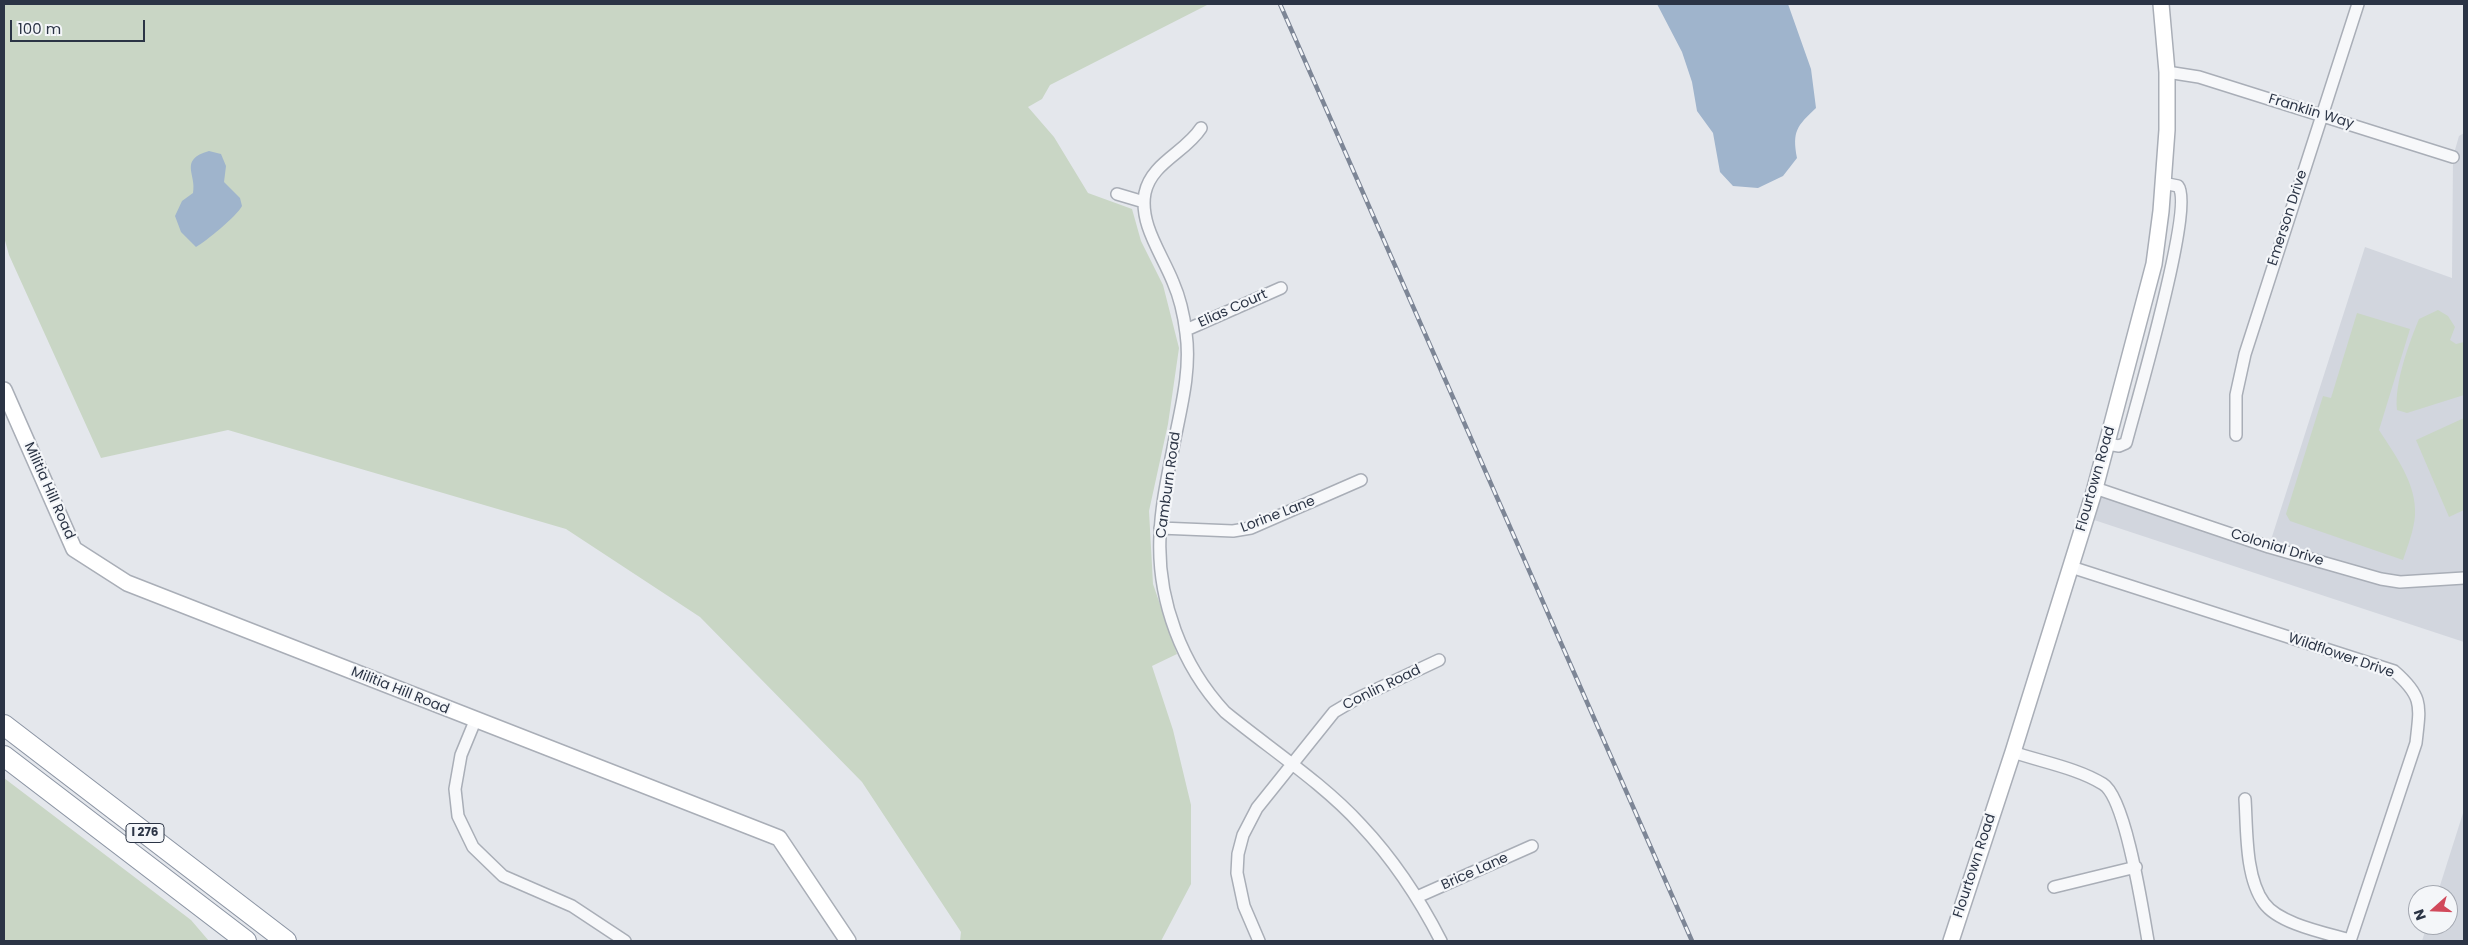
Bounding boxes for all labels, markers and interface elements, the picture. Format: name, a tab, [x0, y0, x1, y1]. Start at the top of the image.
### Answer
scale bar	[12, 10, 148, 42]
text: 100 m	[18, 18, 61, 39]
street label: Franklin Way	[2266, 91, 2356, 133]
street label: Emerson Drive	[2265, 168, 2311, 268]
street label: Elias Court	[1196, 286, 1270, 332]
street label: Flourtown Road	[2073, 425, 2119, 533]
street label: Camburn Road	[1153, 431, 1185, 539]
street label: Militia Hill Road	[20, 440, 78, 542]
street label: Lorine Lane	[1238, 493, 1318, 537]
street label: Colonial Drive	[2228, 526, 2326, 570]
street label: Wildflower Drive	[2286, 630, 2396, 682]
street label: Conlin Road	[1340, 662, 1424, 714]
street label: Militia Hill Road	[349, 664, 451, 718]
street label: Flourtown Road	[1950, 812, 2000, 920]
road number: I 276	[126, 824, 164, 842]
street label: Brice Lane	[1439, 850, 1511, 894]
north arrow	[2408, 885, 2458, 935]
text: N	[2409, 906, 2431, 923]

